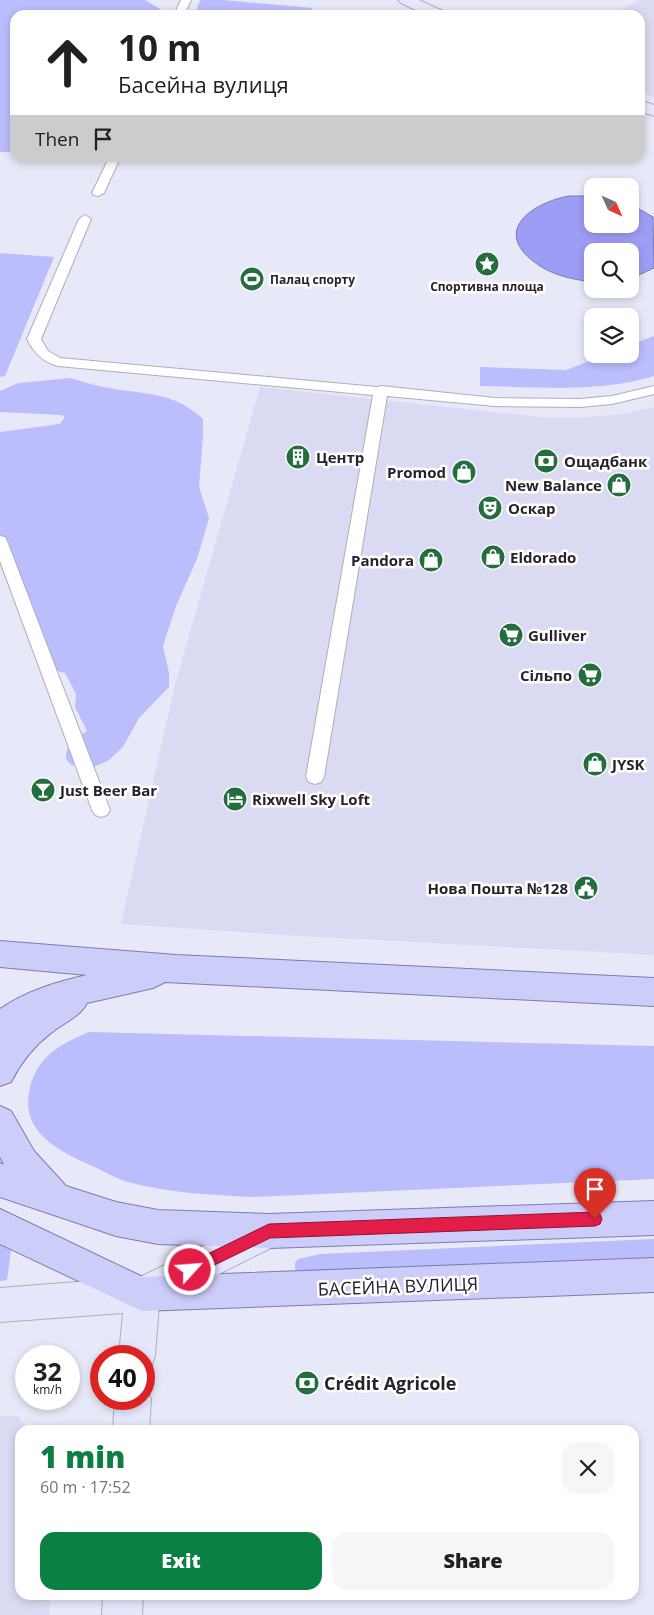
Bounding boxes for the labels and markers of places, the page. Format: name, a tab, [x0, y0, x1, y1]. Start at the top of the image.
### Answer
place icon: Спортивна площа	[474, 251, 500, 277]
sports icon: Палац спорту	[239, 266, 265, 292]
place label: Палац спорту	[270, 271, 355, 288]
place label: Спортивна площа	[430, 278, 544, 295]
building icon: Центр	[285, 444, 311, 470]
place label: Центр	[316, 447, 364, 467]
bank icon: Ощадбанк	[533, 448, 559, 474]
place label: Ощадбанк	[564, 451, 648, 471]
shop icon: Promod	[451, 459, 477, 485]
place label: Promod	[387, 462, 446, 482]
shop icon: New Balance	[606, 472, 632, 498]
place label: New Balance	[505, 475, 602, 495]
theatre icon: Оскар	[477, 495, 503, 521]
place label: Оскар	[508, 498, 556, 518]
shop icon: Eldorado	[480, 544, 506, 570]
shop icon: Pandora	[418, 547, 444, 573]
place label: Eldorado	[510, 547, 576, 567]
place label: Pandora	[351, 550, 414, 570]
supermarket icon: Gulliver	[498, 622, 524, 648]
place label: Gulliver	[528, 625, 587, 645]
supermarket icon: Сільпо	[577, 662, 603, 688]
place label: Сільпо	[520, 665, 572, 685]
shop icon: JYSK	[582, 751, 608, 777]
place label: JYSK	[610, 754, 645, 774]
bar icon: Just Beer Bar	[30, 777, 56, 803]
place label: Just Beer Bar	[58, 780, 157, 800]
hotel icon: Rixwell Sky Loft	[222, 786, 248, 812]
place label: Rixwell Sky Loft	[252, 789, 370, 809]
public building icon: Нова Пошта №128	[573, 875, 599, 901]
place label: Нова Пошта №128	[427, 878, 568, 898]
pin	[574, 1168, 616, 1219]
bank icon: Crédit Agricole	[294, 1370, 320, 1396]
place label: Crédit Agricole	[324, 1371, 456, 1395]

